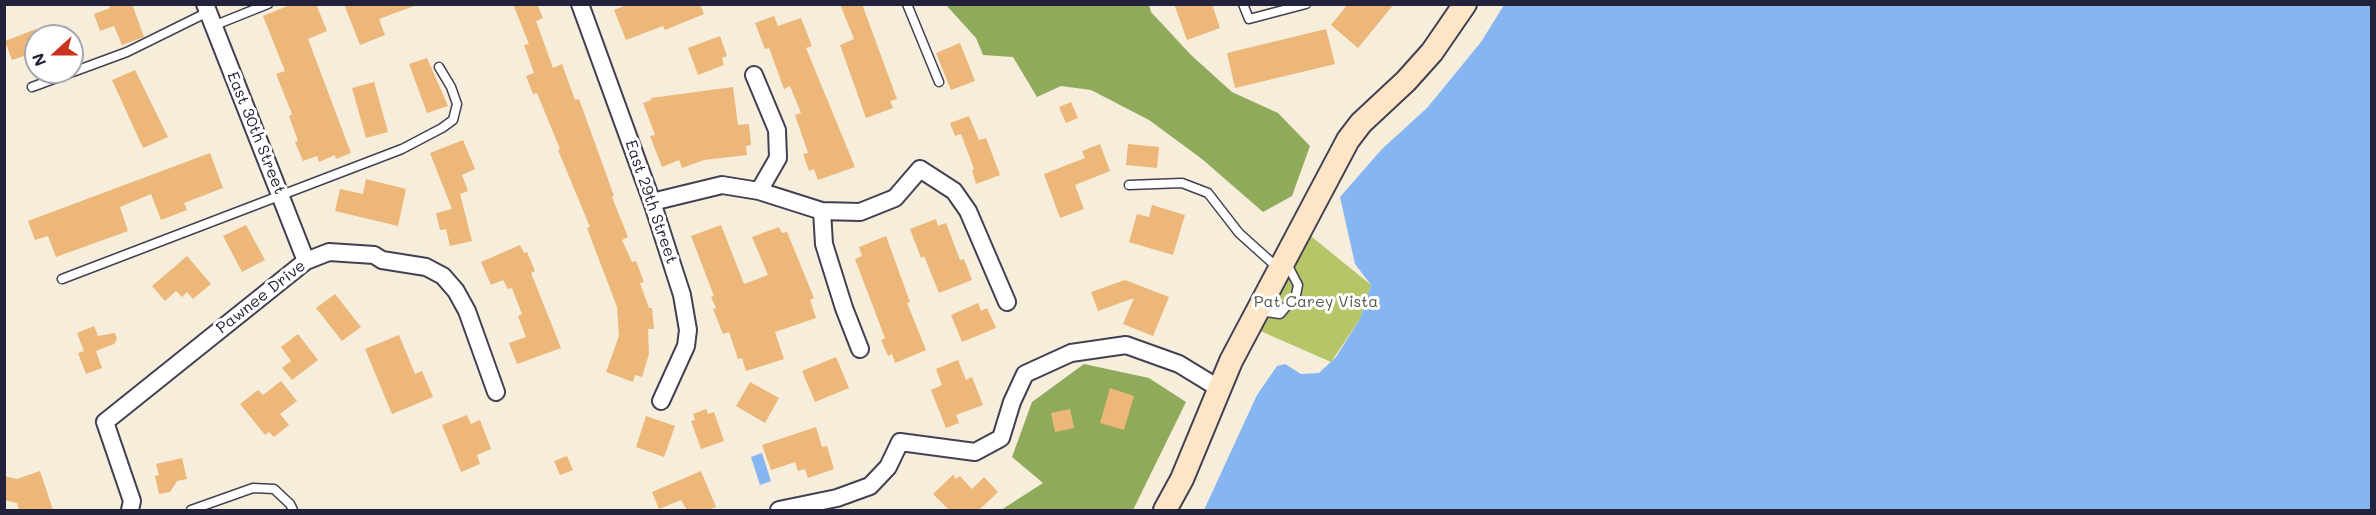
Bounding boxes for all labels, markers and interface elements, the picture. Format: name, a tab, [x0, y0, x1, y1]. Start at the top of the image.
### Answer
north arrow	[24, 24, 84, 84]
text: N	[27, 50, 51, 69]
street label: East 30th Street	[223, 69, 289, 197]
street label: East 29th Street	[621, 138, 681, 266]
street label: Pawnee Drive	[212, 256, 310, 338]
park label: Pat Carey Vista	[1254, 292, 1378, 312]

